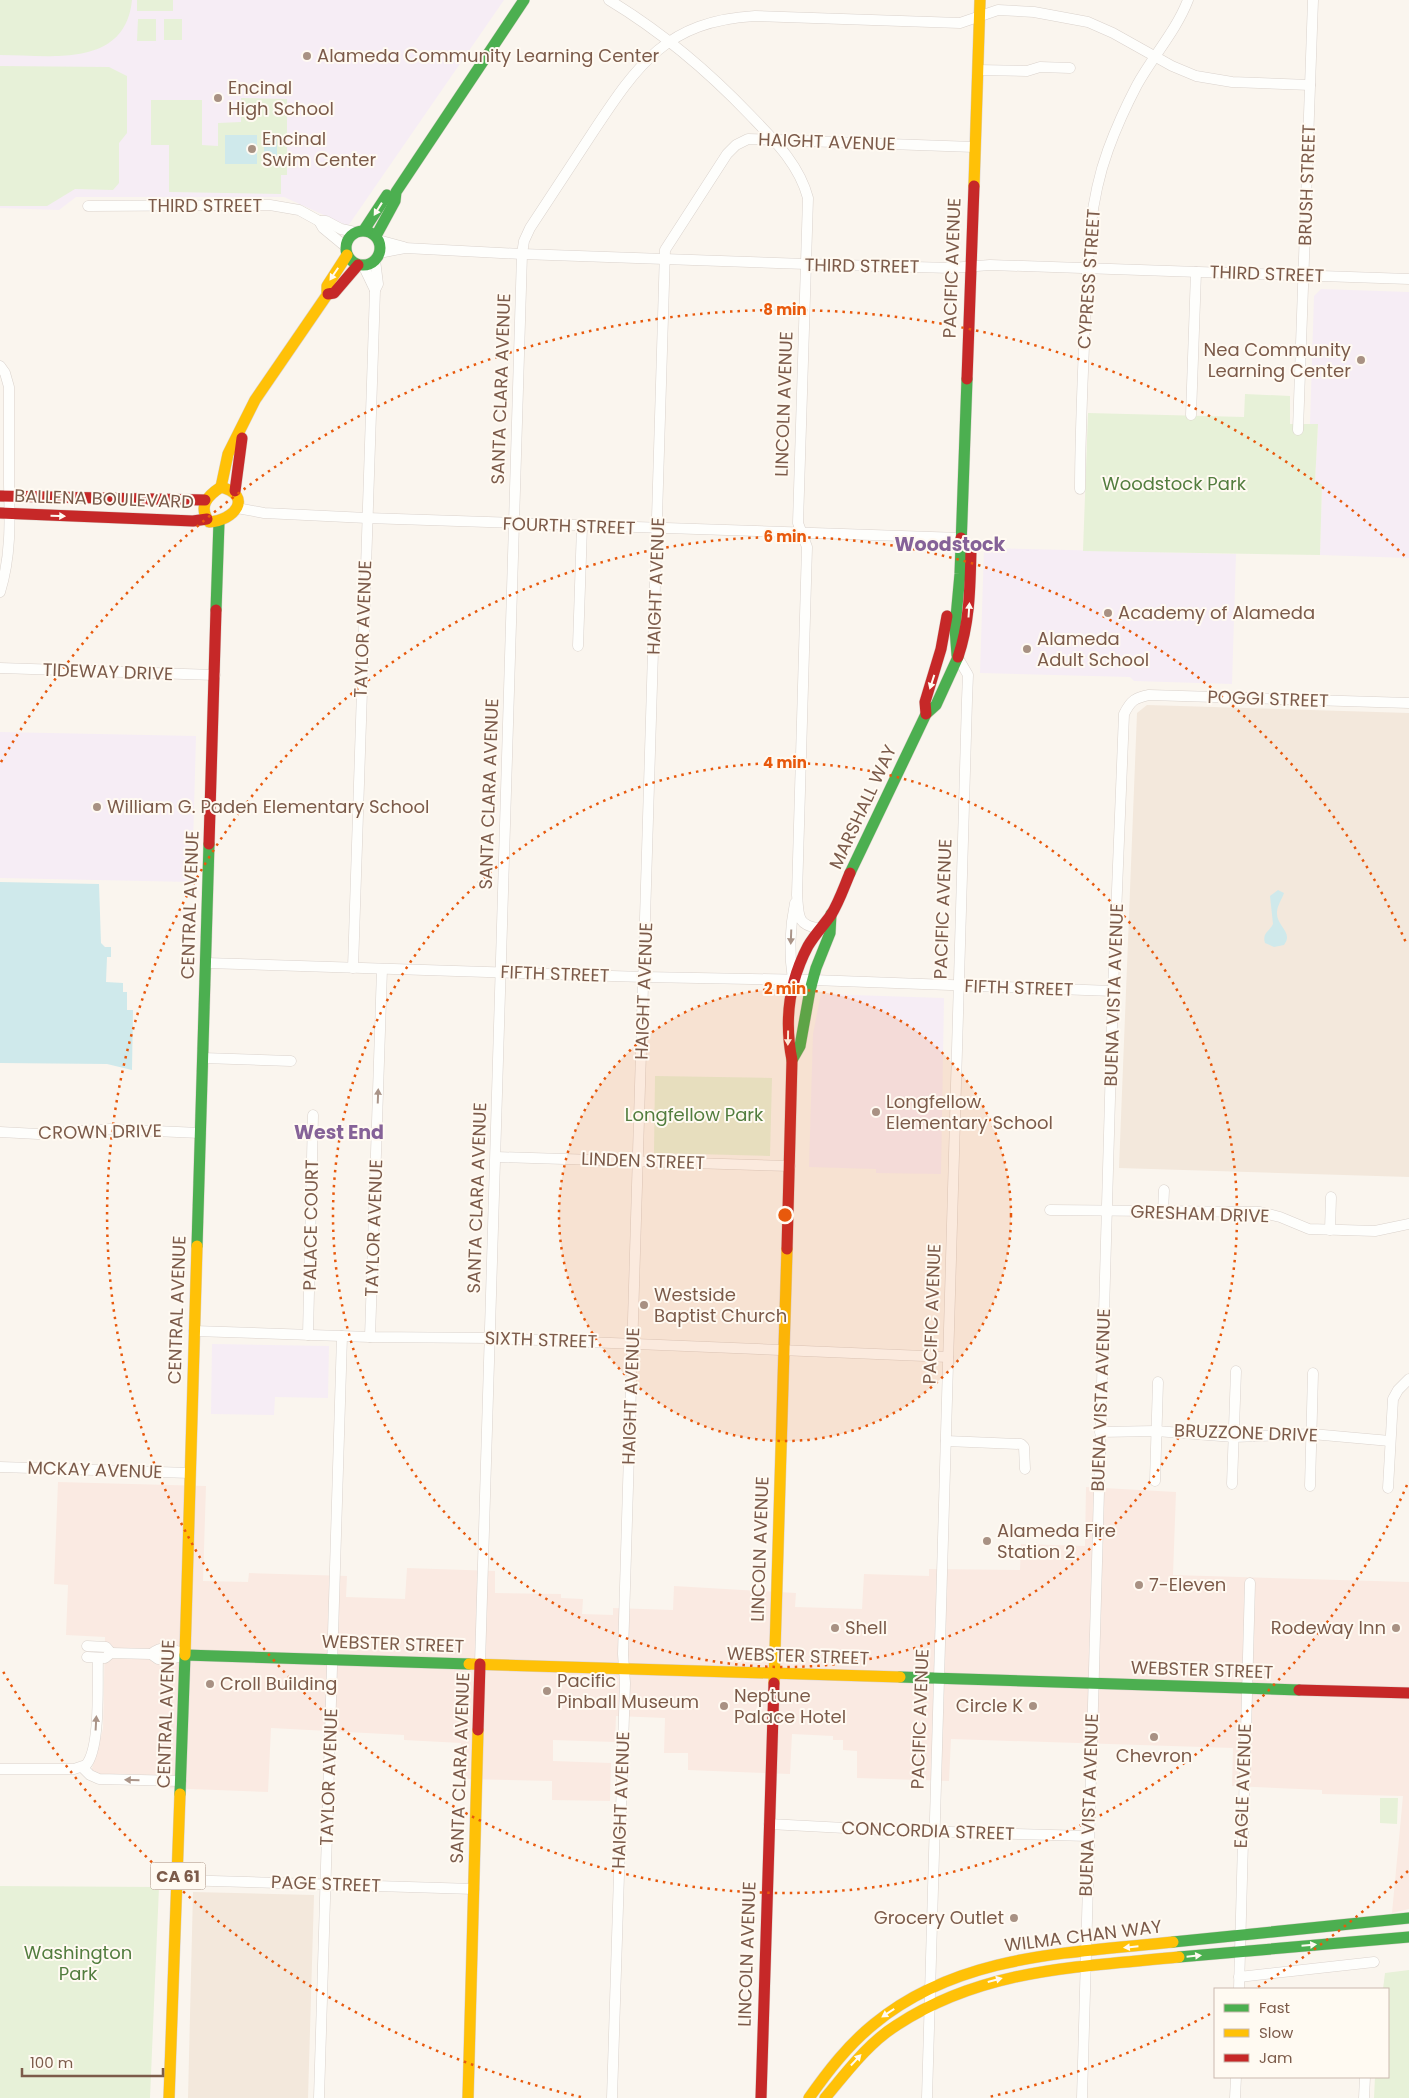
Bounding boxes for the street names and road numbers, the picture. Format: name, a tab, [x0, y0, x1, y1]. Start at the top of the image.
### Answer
street label: BRUSH STREET	[1292, 124, 1321, 246]
street label: HAIGHT AVENUE	[758, 127, 896, 156]
street label: THIRD STREET	[148, 193, 263, 218]
street label: PACIFIC AVENUE	[937, 197, 966, 339]
street label: CYPRESS STREET	[1071, 208, 1106, 350]
street label: THIRD STREET	[805, 252, 920, 279]
street label: THIRD STREET	[1209, 259, 1325, 288]
street label: SANTA CLARA AVENUE	[485, 293, 516, 485]
street label: LINCOLN AVENUE	[768, 331, 799, 477]
street label: BALLENA BOULEVARD	[14, 483, 194, 514]
street label: FOURTH STREET	[502, 511, 636, 540]
street label: HAIGHT AVENUE	[641, 517, 670, 655]
street label: TAYLOR AVENUE	[348, 560, 377, 698]
street label: TIDEWAY DRIVE	[42, 657, 174, 686]
street label: POGGI STREET	[1207, 684, 1329, 713]
street label: SANTA CLARA AVENUE	[473, 698, 504, 890]
street label: MARSHALL WAY	[823, 740, 902, 873]
street label: CENTRAL AVENUE	[174, 830, 205, 980]
street label: PACIFIC AVENUE	[928, 838, 957, 980]
street label: BUENA VISTA AVENUE	[1098, 903, 1129, 1087]
street label: HAIGHT AVENUE	[629, 922, 658, 1060]
street label: FIFTH STREET	[500, 959, 610, 988]
street label: FIFTH STREET	[964, 973, 1074, 1002]
street label: SANTA CLARA AVENUE	[461, 1102, 492, 1294]
street label: CROWN DRIVE	[38, 1118, 162, 1145]
street label: LINDEN STREET	[581, 1146, 706, 1175]
street label: PALACE COURT	[297, 1159, 324, 1291]
street label: TAYLOR AVENUE	[359, 1159, 388, 1297]
street label: GRESHAM DRIVE	[1130, 1199, 1270, 1228]
street label: CENTRAL AVENUE	[161, 1235, 192, 1385]
street label: PACIFIC AVENUE	[917, 1243, 946, 1385]
street label: BUENA VISTA AVENUE	[1085, 1308, 1116, 1492]
street label: SIXTH STREET	[484, 1325, 598, 1354]
street label: HAIGHT AVENUE	[616, 1327, 645, 1465]
street label: BRUZZONE DRIVE	[1174, 1417, 1318, 1448]
street label: MCKAY AVENUE	[27, 1455, 163, 1484]
street label: LINCOLN AVENUE	[744, 1476, 775, 1622]
street label: WEBSTER STREET	[321, 1629, 465, 1658]
street label: CENTRAL AVENUE	[150, 1639, 181, 1789]
street label: WEBSTER STREET	[726, 1641, 870, 1670]
street label: PACIFIC AVENUE	[905, 1648, 934, 1790]
street label: WEBSTER STREET	[1130, 1655, 1274, 1684]
street label: SANTA CLARA AVENUE	[444, 1672, 475, 1864]
street label: TAYLOR AVENUE	[314, 1708, 343, 1846]
street label: BUENA VISTA AVENUE	[1073, 1713, 1104, 1897]
street label: EAGLE AVENUE	[1228, 1723, 1257, 1849]
street label: HAIGHT AVENUE	[606, 1731, 635, 1869]
street label: CONCORDIA STREET	[841, 1815, 1015, 1846]
road number: CA 61	[150, 1862, 206, 1890]
street label: PAGE STREET	[271, 1869, 382, 1898]
street label: LINCOLN AVENUE	[731, 1881, 762, 2027]
street label: WILMA CHAN WAY	[1003, 1913, 1164, 1958]

